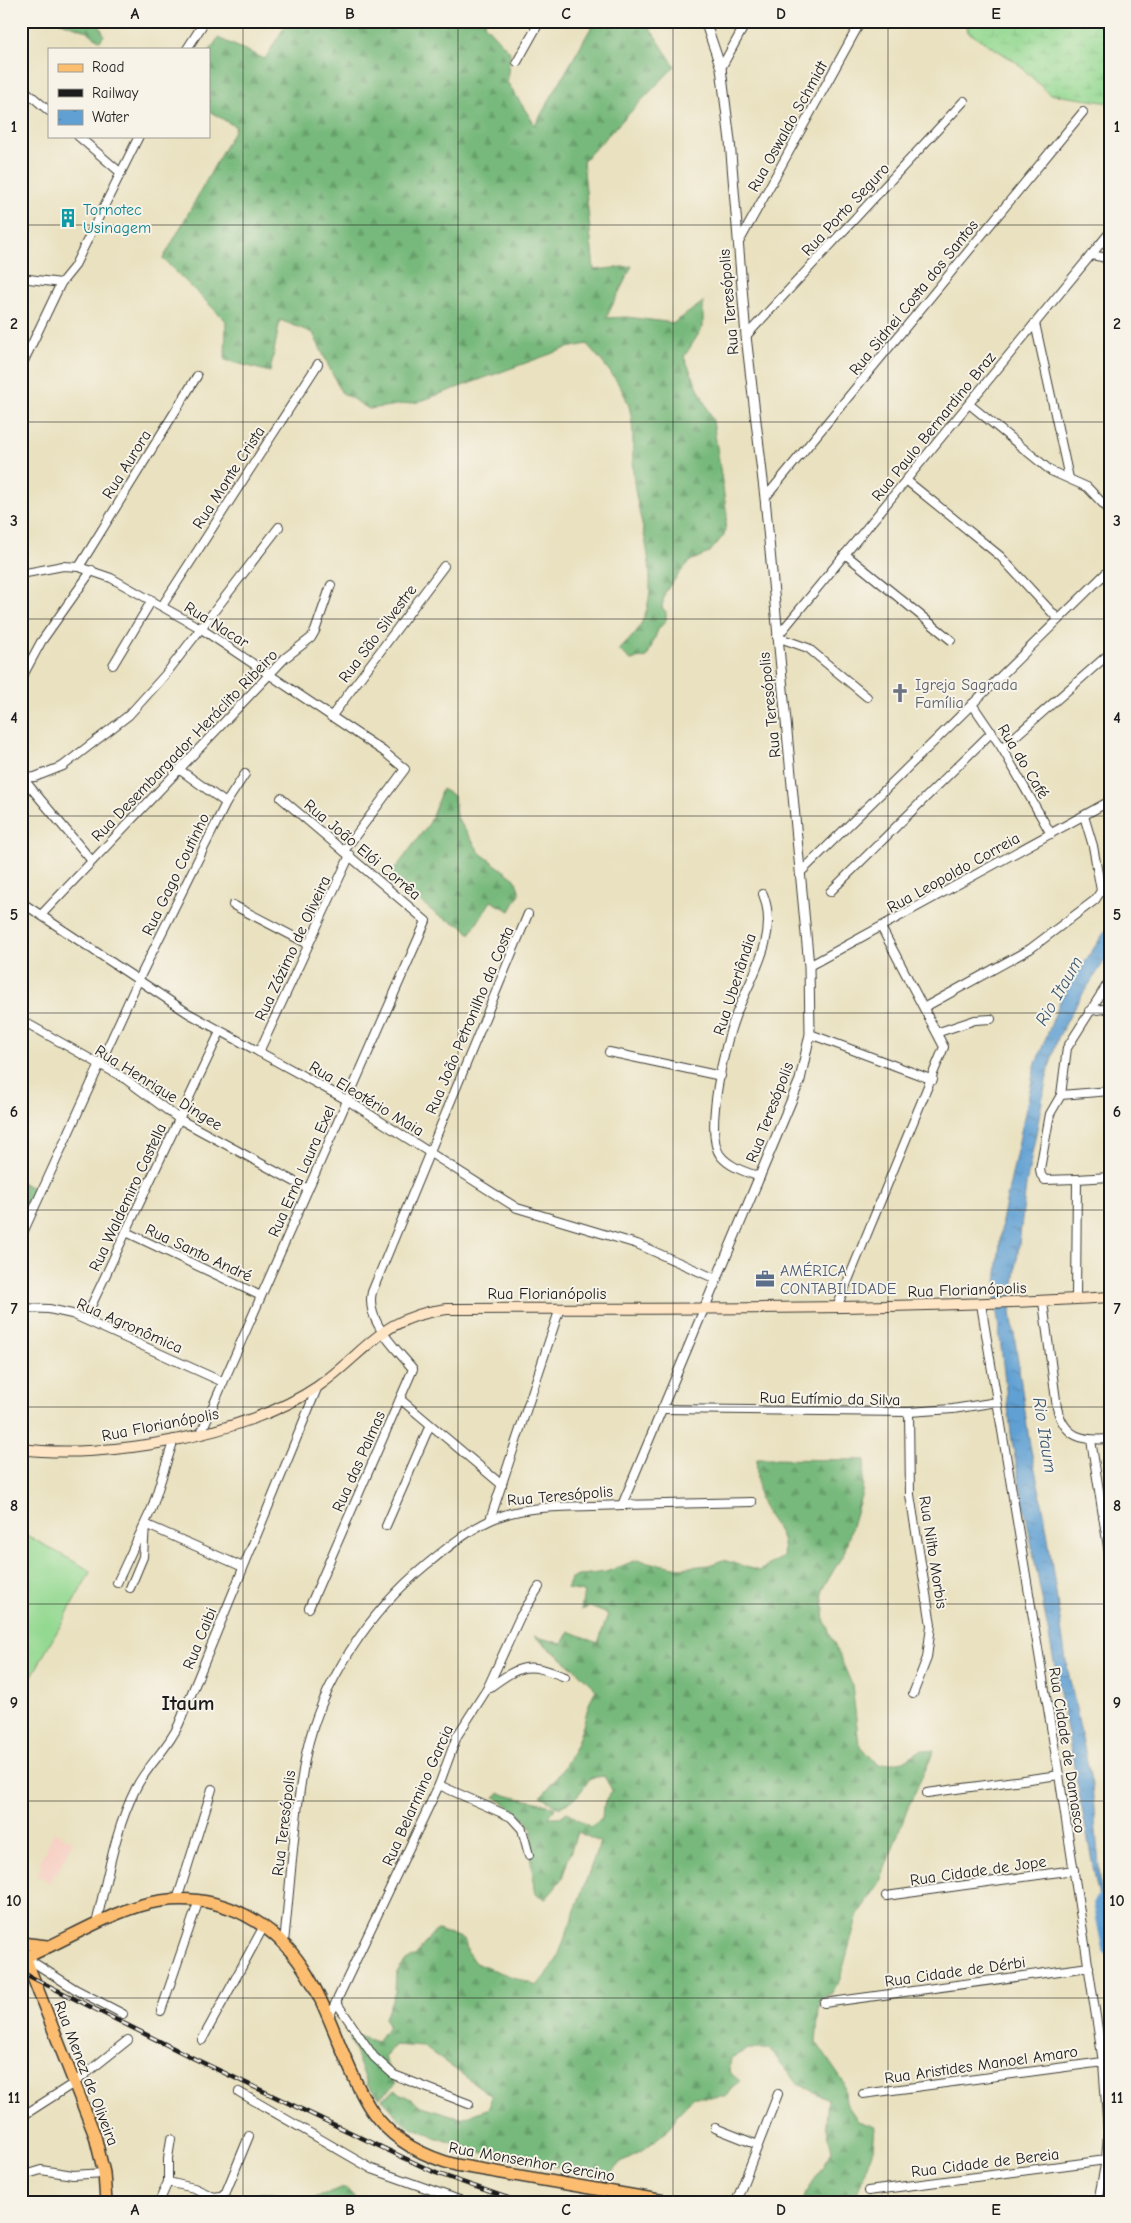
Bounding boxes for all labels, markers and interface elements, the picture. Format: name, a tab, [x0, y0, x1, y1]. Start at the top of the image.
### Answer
text: A	[131, 5, 140, 23]
text: B	[345, 5, 355, 23]
text: C	[561, 5, 571, 23]
text: D	[776, 5, 786, 23]
text: E	[991, 5, 1001, 23]
legend	[48, 48, 210, 138]
text: Road	[92, 58, 124, 76]
street label: Rua Oswaldo Schmidt	[744, 58, 831, 195]
text: Railway	[92, 84, 139, 102]
text: Water	[92, 108, 129, 126]
text: 1	[11, 118, 17, 136]
text: 1	[1114, 118, 1120, 136]
street label: Rua Porto Seguro	[798, 160, 893, 260]
place label: Tornotec Usinagem	[83, 201, 151, 237]
building icon: Tornotec Usinagem	[57, 207, 79, 229]
street label: Rua Sidnei Costa dos Santos	[846, 216, 982, 379]
street label: Rua Teresópolis	[715, 248, 743, 356]
text: 2	[10, 315, 18, 333]
text: 2	[1113, 315, 1121, 333]
street label: Rua Paulo Bernardino Braz	[868, 348, 1000, 505]
street label: Rua Monte Crista	[189, 423, 269, 532]
street label: Rua Aurora	[99, 427, 155, 502]
text: 3	[10, 512, 18, 530]
text: 3	[1113, 512, 1121, 530]
street label: Rua São Silvestre	[335, 581, 420, 686]
street label: Rua Nacar	[181, 598, 252, 652]
street label: Rua Desembargador Heráclito Ribeiro	[88, 646, 281, 845]
street label: Rua Teresópolis	[755, 651, 785, 759]
place label: Igreja Sagrada Família	[915, 676, 1018, 712]
church icon: Igreja Sagrada Família	[889, 682, 911, 704]
text: 4	[10, 709, 18, 727]
text: 4	[1113, 709, 1121, 727]
street label: Rua do Café	[994, 721, 1052, 802]
street label: Rua João Elói Corrêa	[300, 796, 424, 904]
street label: Rua Gago Coutinho	[138, 810, 213, 939]
street label: Rua Leopoldo Correia	[884, 829, 1023, 917]
street label: Rua Zózimo de Oliveira	[251, 873, 334, 1024]
text: 5	[10, 906, 18, 924]
text: 5	[1113, 906, 1121, 924]
street label: Rua João Petronilho da Costa	[422, 924, 518, 1117]
street label: Rua Uberlândia	[710, 931, 760, 1038]
water label: Rio Itaum	[1031, 953, 1088, 1030]
street label: Rua Henrique Dingee	[92, 1041, 225, 1134]
street label: Rua Eleotério Maia	[306, 1058, 427, 1140]
street label: Rua Teresópolis	[742, 1059, 798, 1165]
text: 6	[10, 1103, 18, 1121]
street label: Rua Erna Laura Exel	[265, 1103, 339, 1240]
text: 6	[1113, 1103, 1121, 1121]
street label: Rua Waldemiro Castella	[86, 1121, 170, 1274]
street label: Rua Santo André	[142, 1220, 255, 1286]
place label: AMÉRICA CONTABILIDADE	[780, 1261, 897, 1298]
office icon: AMÉRICA CONTABILIDADE	[754, 1268, 776, 1290]
street label: Rua Florianópolis	[907, 1279, 1027, 1301]
street label: Rua Florianópolis	[488, 1285, 607, 1303]
street label: Rua Agronômica	[74, 1295, 185, 1357]
text: 7	[10, 1300, 18, 1318]
text: 7	[1113, 1300, 1121, 1318]
street label: Rua Eutímio da Silva	[759, 1389, 900, 1409]
water label: Rio Itaum	[1028, 1396, 1061, 1474]
street label: Rua Florianópolis	[100, 1405, 221, 1445]
street label: Rua das Palmas	[329, 1408, 389, 1515]
street label: Rua Teresópolis	[506, 1482, 614, 1510]
street label: Rua Nilto Morbis	[915, 1494, 951, 1610]
text: 8	[10, 1497, 18, 1515]
text: 8	[1113, 1497, 1121, 1515]
street label: Rua Caibi	[179, 1605, 220, 1672]
street label: Rua Cidade de Damasco	[1045, 1666, 1089, 1834]
district label: Itaum	[161, 1691, 215, 1715]
text: 9	[10, 1694, 18, 1712]
text: 9	[1113, 1694, 1121, 1712]
street label: Rua Belarmino Garcia	[379, 1722, 457, 1869]
street label: Rua Teresópolis	[269, 1769, 299, 1877]
street label: Rua Cidade de Jope	[909, 1853, 1047, 1889]
text: 10	[6, 1892, 22, 1910]
text: 10	[1109, 1892, 1125, 1910]
street label: Rua Cidade de Dérbi	[884, 1953, 1027, 1991]
street label: Rua Menez de Oliveira	[50, 1998, 122, 2148]
street label: Rua Aristides Manoel Amaro	[883, 2042, 1079, 2087]
text: 11	[8, 2089, 20, 2107]
text: 11	[1111, 2089, 1123, 2107]
street label: Rua Monsenhor Gercino	[447, 2139, 616, 2185]
street label: Rua Cidade de Bereia	[910, 2145, 1060, 2181]
text: A	[131, 2201, 140, 2219]
text: B	[345, 2201, 355, 2219]
text: C	[561, 2201, 571, 2219]
text: D	[776, 2201, 786, 2219]
text: E	[991, 2201, 1001, 2219]

